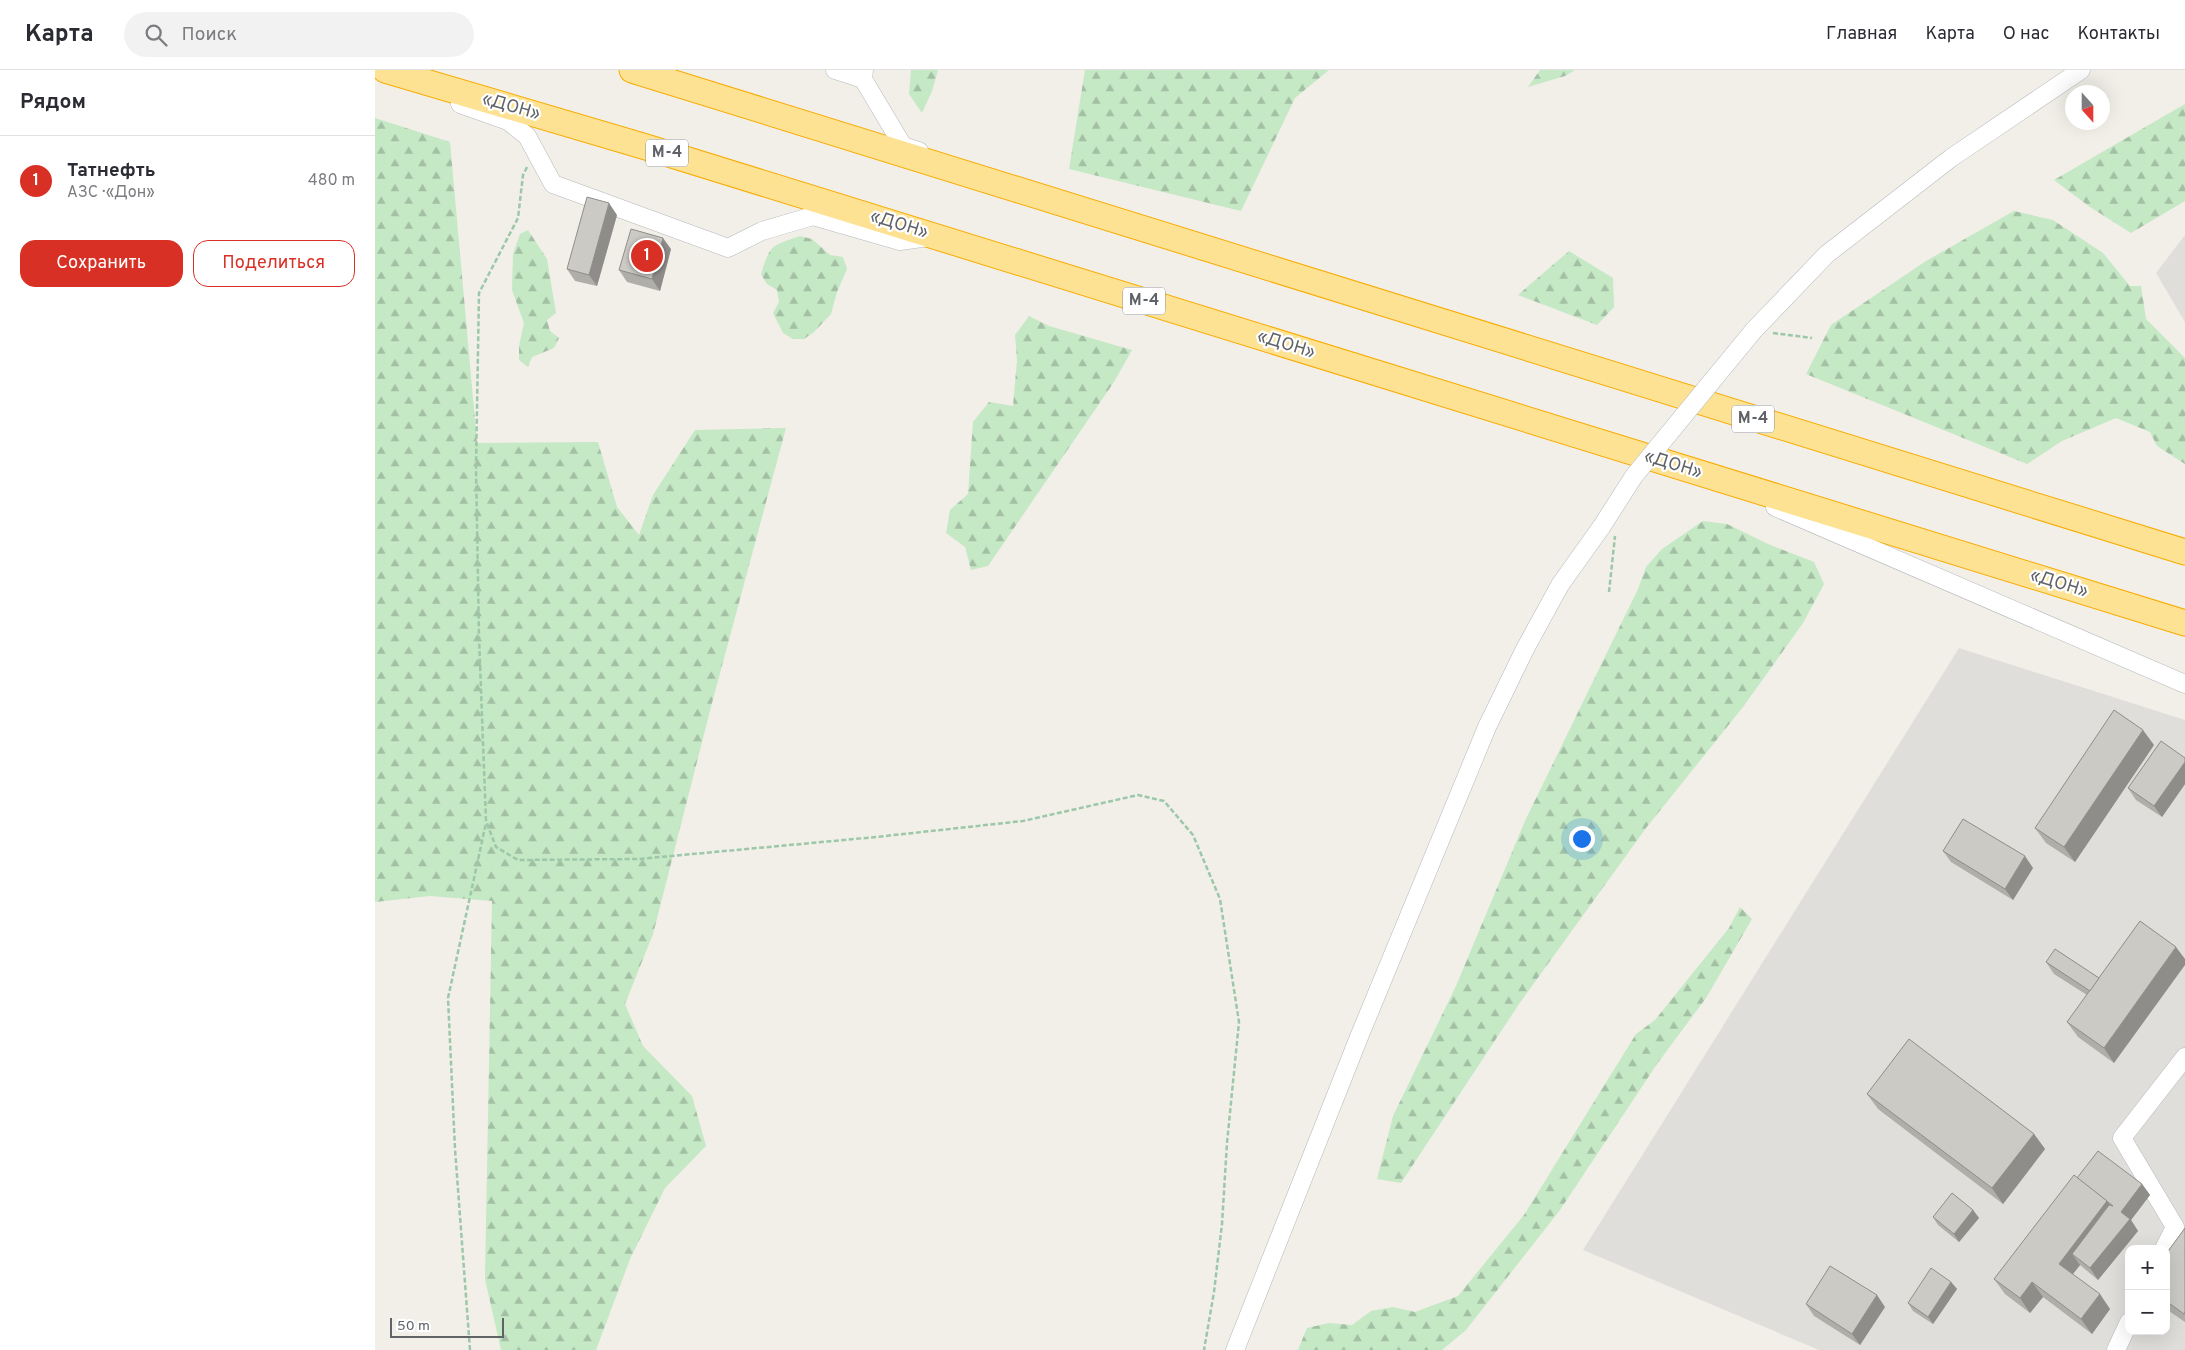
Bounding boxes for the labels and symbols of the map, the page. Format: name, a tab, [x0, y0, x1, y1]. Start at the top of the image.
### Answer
north arrow	[2065, 85, 2110, 130]
street label: «ДОН»	[479, 88, 543, 126]
road number: М-4	[646, 140, 688, 166]
street label: «ДОН»	[867, 205, 931, 245]
pin: 1	[631, 237, 663, 275]
road number: М-4	[1123, 288, 1165, 315]
street label: «ДОН»	[1254, 325, 1318, 365]
road number: М-4	[1732, 406, 1774, 432]
street label: «ДОН»	[1641, 445, 1705, 485]
street label: «ДОН»	[2027, 564, 2091, 604]
your location	[1569, 826, 1595, 852]
scale bar	[390, 1315, 504, 1338]

